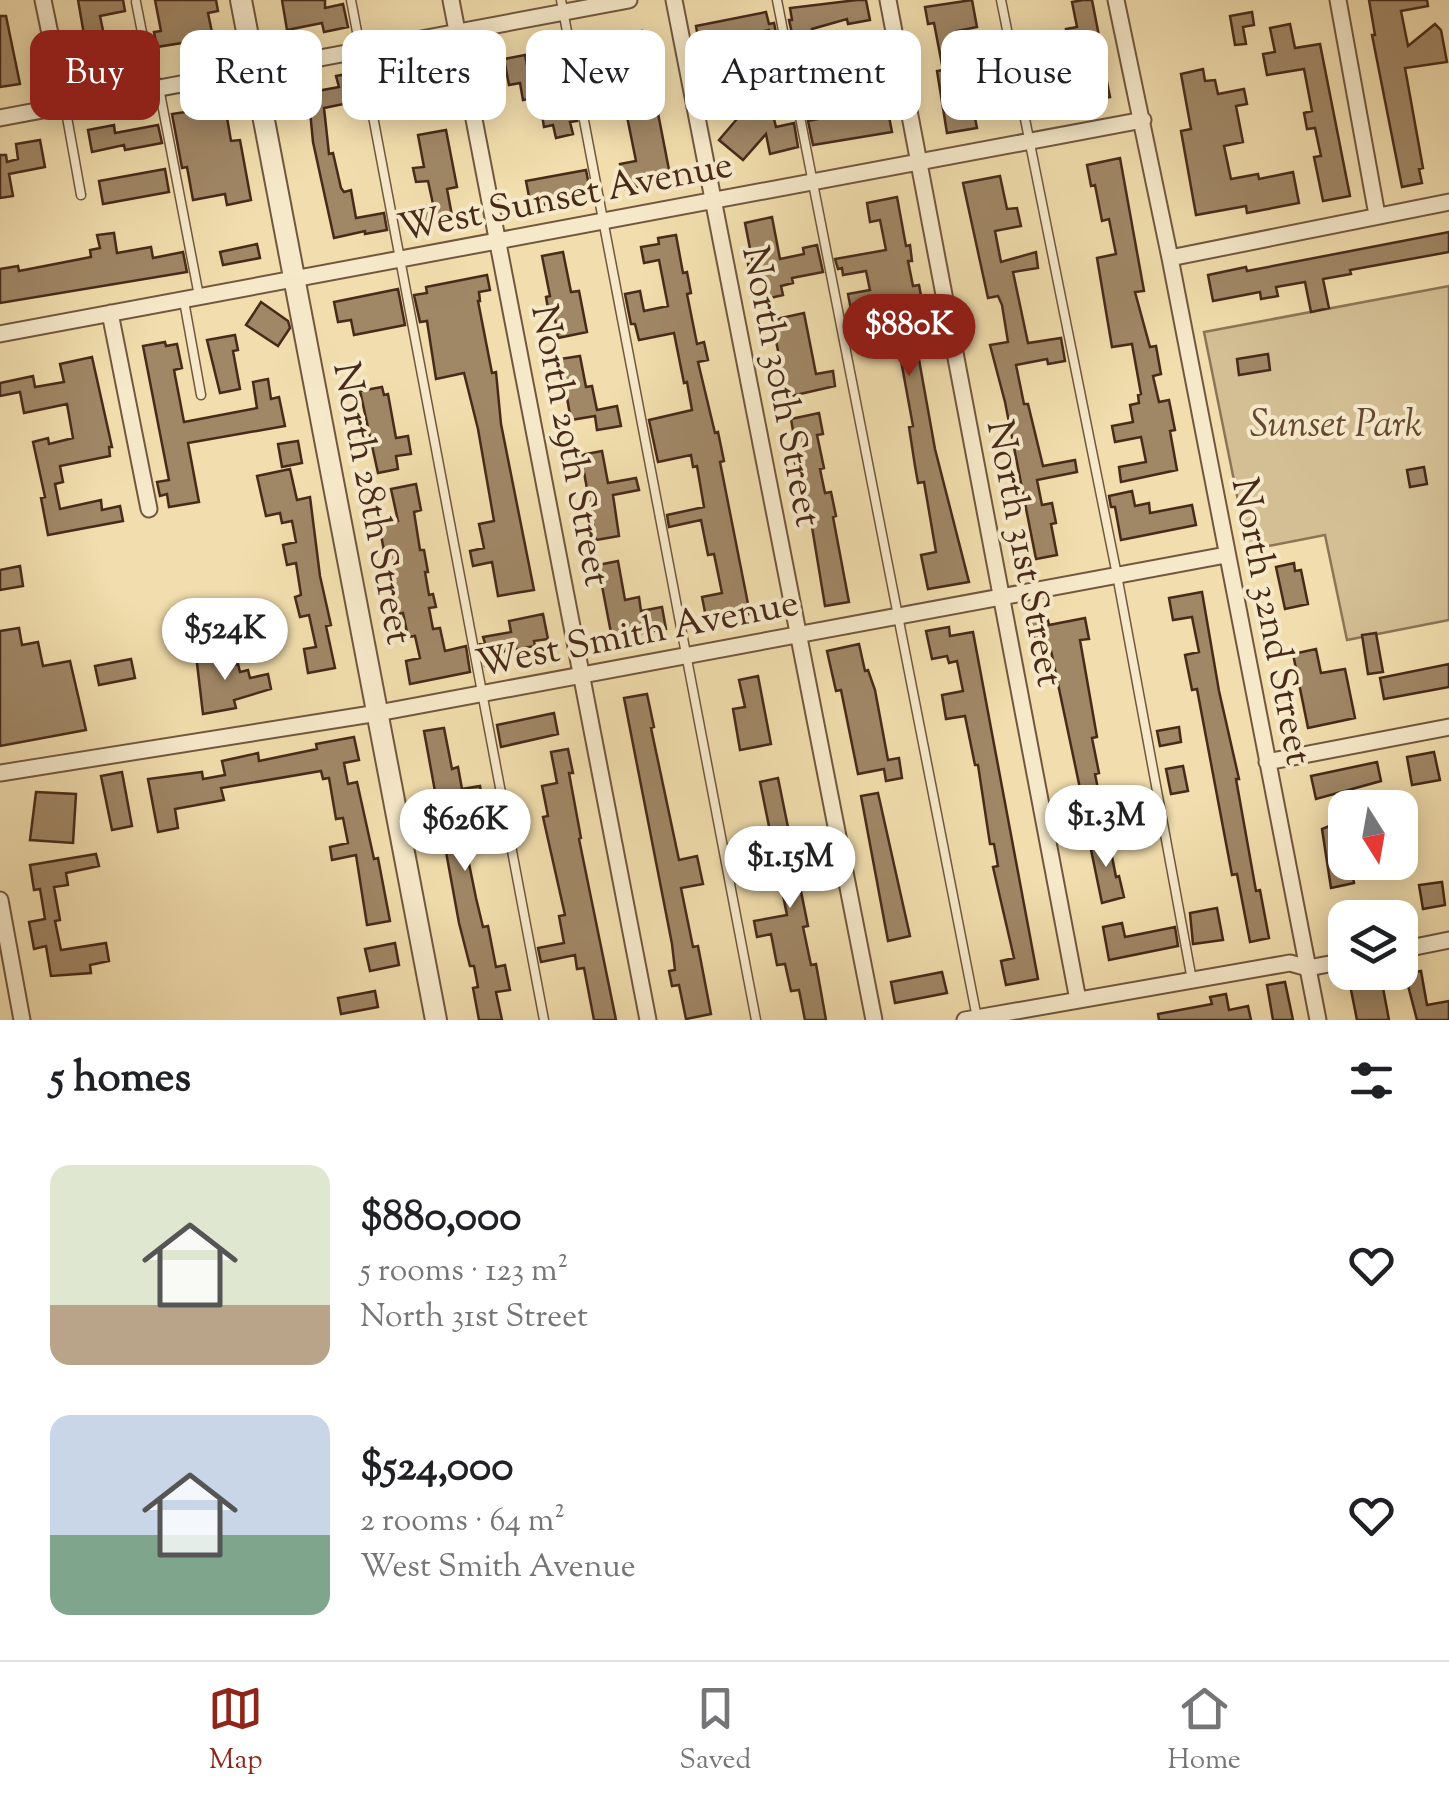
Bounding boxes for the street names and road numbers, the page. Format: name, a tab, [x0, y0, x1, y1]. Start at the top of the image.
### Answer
street label: West Sunset Avenue	[394, 140, 738, 258]
street label: North 30th Street	[725, 242, 833, 532]
street label: North 29th Street	[514, 300, 622, 591]
street label: North 28th Street	[316, 358, 424, 650]
street label: North 31st Street	[970, 416, 1074, 692]
street label: North 32nd Street	[1215, 474, 1323, 770]
street label: West Smith Avenue	[472, 578, 804, 694]

